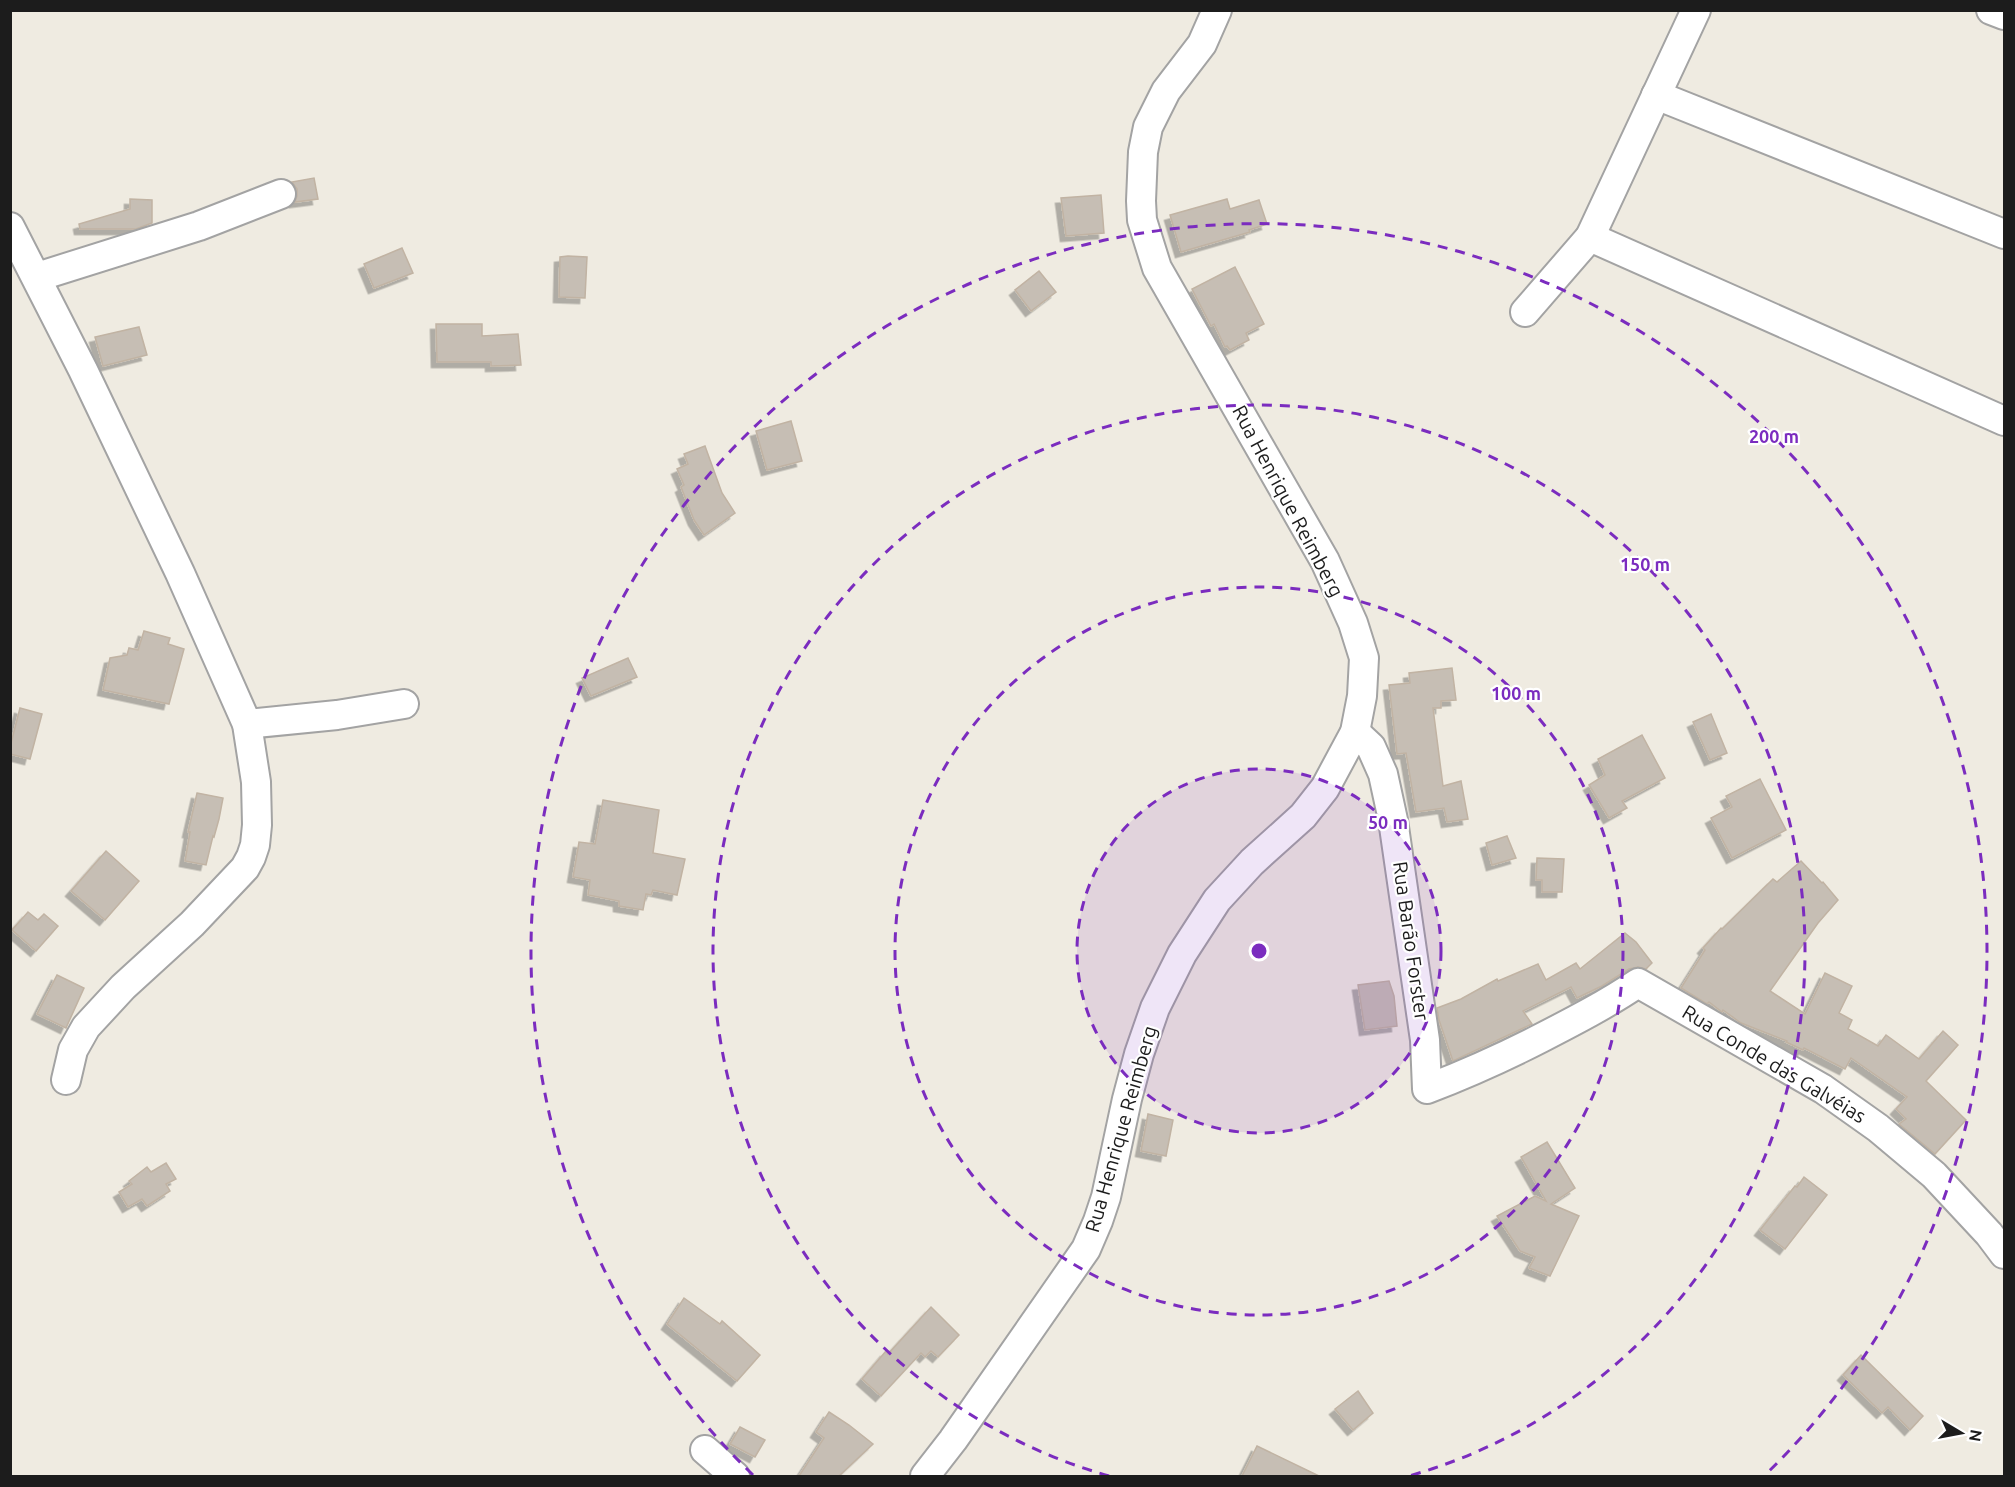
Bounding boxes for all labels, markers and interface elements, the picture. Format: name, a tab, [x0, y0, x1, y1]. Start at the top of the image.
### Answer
street label: Rua Henrique Reimberg	[1228, 401, 1349, 601]
text: 200 m	[1749, 426, 1799, 446]
text: 150 m	[1620, 554, 1670, 574]
text: 100 m	[1491, 683, 1541, 703]
text: 50 m	[1368, 812, 1408, 832]
street label: Rua Barão Forster	[1389, 860, 1434, 1023]
centre of rings	[1249, 941, 1269, 961]
street label: Rua Conde das Galvéias	[1678, 1000, 1870, 1128]
street label: Rua Henrique Reimberg	[1080, 1023, 1161, 1235]
north arrow	[1931, 1403, 1991, 1463]
text: N	[1966, 1428, 1986, 1443]

